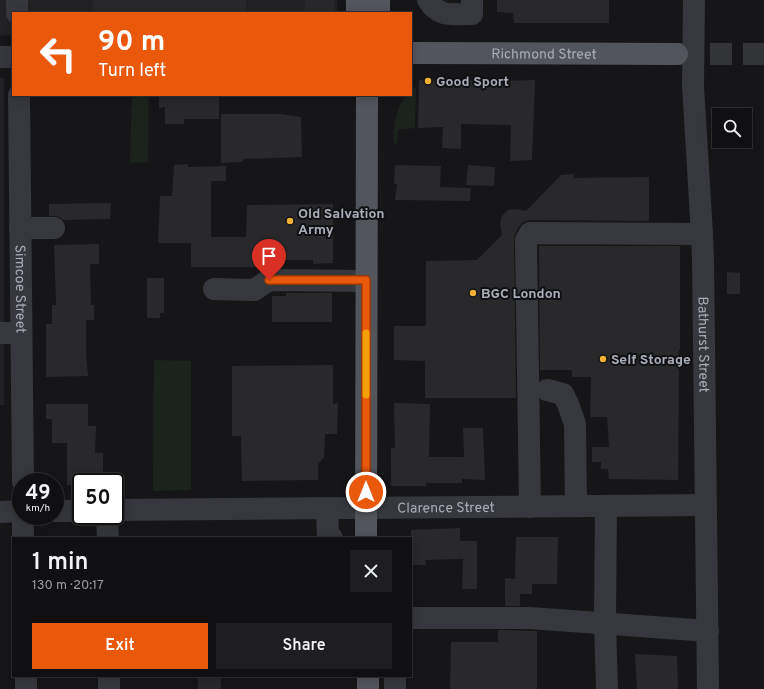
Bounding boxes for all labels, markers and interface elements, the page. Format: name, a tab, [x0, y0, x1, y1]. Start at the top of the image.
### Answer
text: 90 m	[98, 25, 165, 61]
icon: left	[32, 28, 84, 80]
street label: Richmond Street	[491, 46, 597, 64]
text: Turn left	[98, 60, 166, 83]
place label: Good Sport	[436, 74, 509, 91]
marker: Good Sport	[423, 76, 433, 86]
map controls	[712, 108, 752, 148]
button: search	[712, 108, 752, 148]
place label: Old Salvation Army	[298, 206, 385, 239]
marker: Old Salvation Army	[285, 216, 295, 226]
pin	[252, 239, 286, 280]
street label: Simcoe Street	[11, 245, 28, 333]
icon: arrive	[258, 245, 280, 267]
place label: BGC London	[481, 286, 561, 303]
marker: BGC London	[468, 288, 478, 298]
street label: Bathurst Street	[693, 296, 712, 393]
place label: Self Storage	[611, 352, 691, 369]
marker: Self Storage	[598, 354, 608, 364]
position arrow	[345, 471, 387, 513]
speed limit sign: 50	[72, 473, 124, 525]
text: 49	[25, 481, 51, 507]
street label: Clarence Street	[397, 500, 495, 518]
text: km/h	[26, 502, 50, 515]
text: 1 min	[32, 548, 89, 578]
button: close	[350, 550, 392, 592]
text: 130 m · 20:17	[32, 578, 104, 594]
button: Exit	[32, 623, 208, 669]
button: Share	[216, 623, 392, 669]

